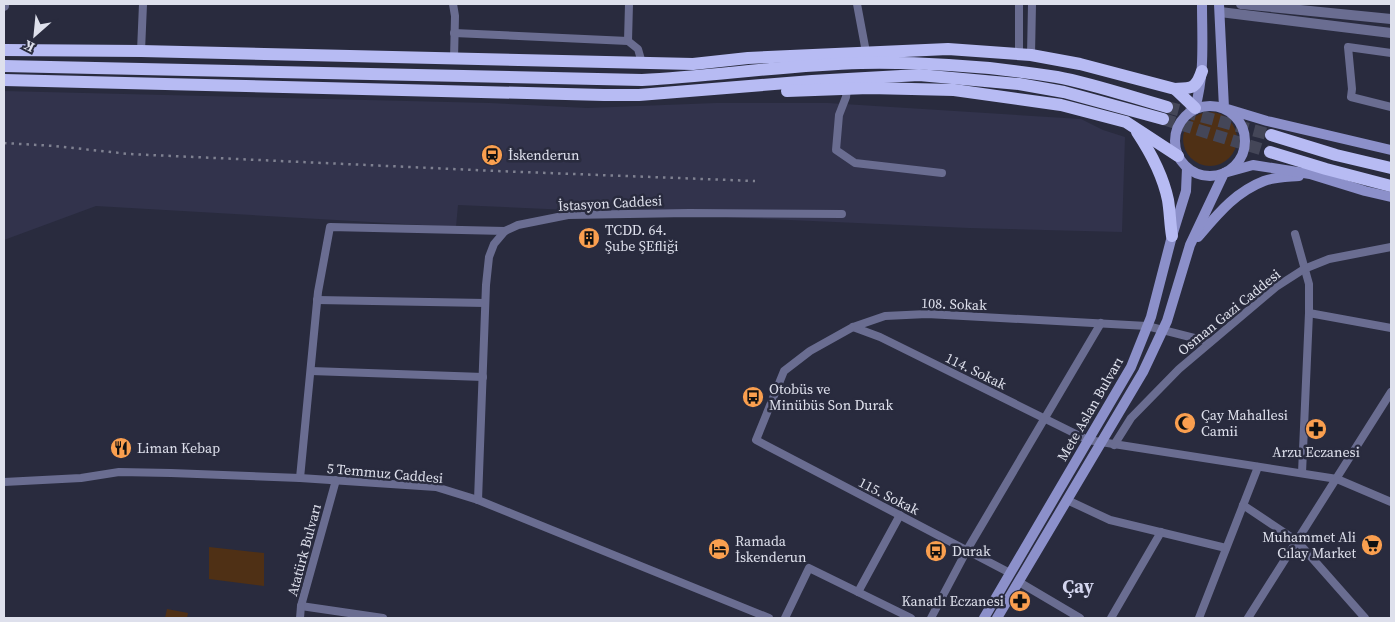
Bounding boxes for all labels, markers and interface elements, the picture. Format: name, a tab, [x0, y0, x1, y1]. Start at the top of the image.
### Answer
north arrow	[10, 10, 60, 60]
text: K	[20, 35, 38, 58]
station icon: İskenderun	[480, 143, 504, 167]
place label: İskenderun	[508, 145, 580, 165]
street label: İstasyon Caddesi	[557, 190, 663, 216]
place label: TCDD. 64. Şube ŞEfliği	[605, 220, 678, 256]
building icon: TCDD. 64. Şube ŞEfliği	[577, 226, 601, 250]
street label: Osman Gazi Caddesi	[1173, 264, 1285, 360]
street label: 108. Sokak	[921, 293, 987, 315]
street label: 114. Sokak	[942, 348, 1010, 395]
street label: Mete Aslan Bulvarı	[1052, 353, 1128, 465]
place label: Otobüs ve Minübüs Son Durak	[769, 379, 893, 415]
bus stop icon: Otobüs ve Minübüs Son Durak	[741, 385, 765, 409]
place label: Çay Mahallesi Camii	[1201, 405, 1288, 441]
mosque icon: Çay Mahallesi Camii	[1173, 411, 1197, 435]
pharmacy icon: Arzu Eczanesi	[1304, 417, 1328, 441]
restaurant icon: Liman Kebap	[109, 436, 133, 460]
place label: Liman Kebap	[137, 438, 220, 458]
place label: Arzu Eczanesi	[1272, 442, 1360, 462]
street label: 5 Temmuz Caddesi	[326, 458, 444, 488]
street label: 115. Sokak	[855, 472, 923, 520]
street label: Atatürk Bulvarı	[282, 502, 326, 598]
place label: Muhammet Ali Cılay Market	[1262, 527, 1356, 563]
place label: Ramada İskenderun	[735, 531, 807, 567]
supermarket icon: Muhammet Ali Cılay Market	[1360, 533, 1384, 557]
hotel icon: Ramada İskenderun	[707, 537, 731, 561]
bus stop icon: Durak	[924, 539, 948, 563]
place label: Durak	[952, 541, 991, 561]
district label: Çay	[1062, 573, 1095, 599]
pharmacy icon: Kanatlı Eczanesi	[1008, 589, 1032, 613]
place label: Kanatlı Eczanesi	[901, 591, 1004, 611]

